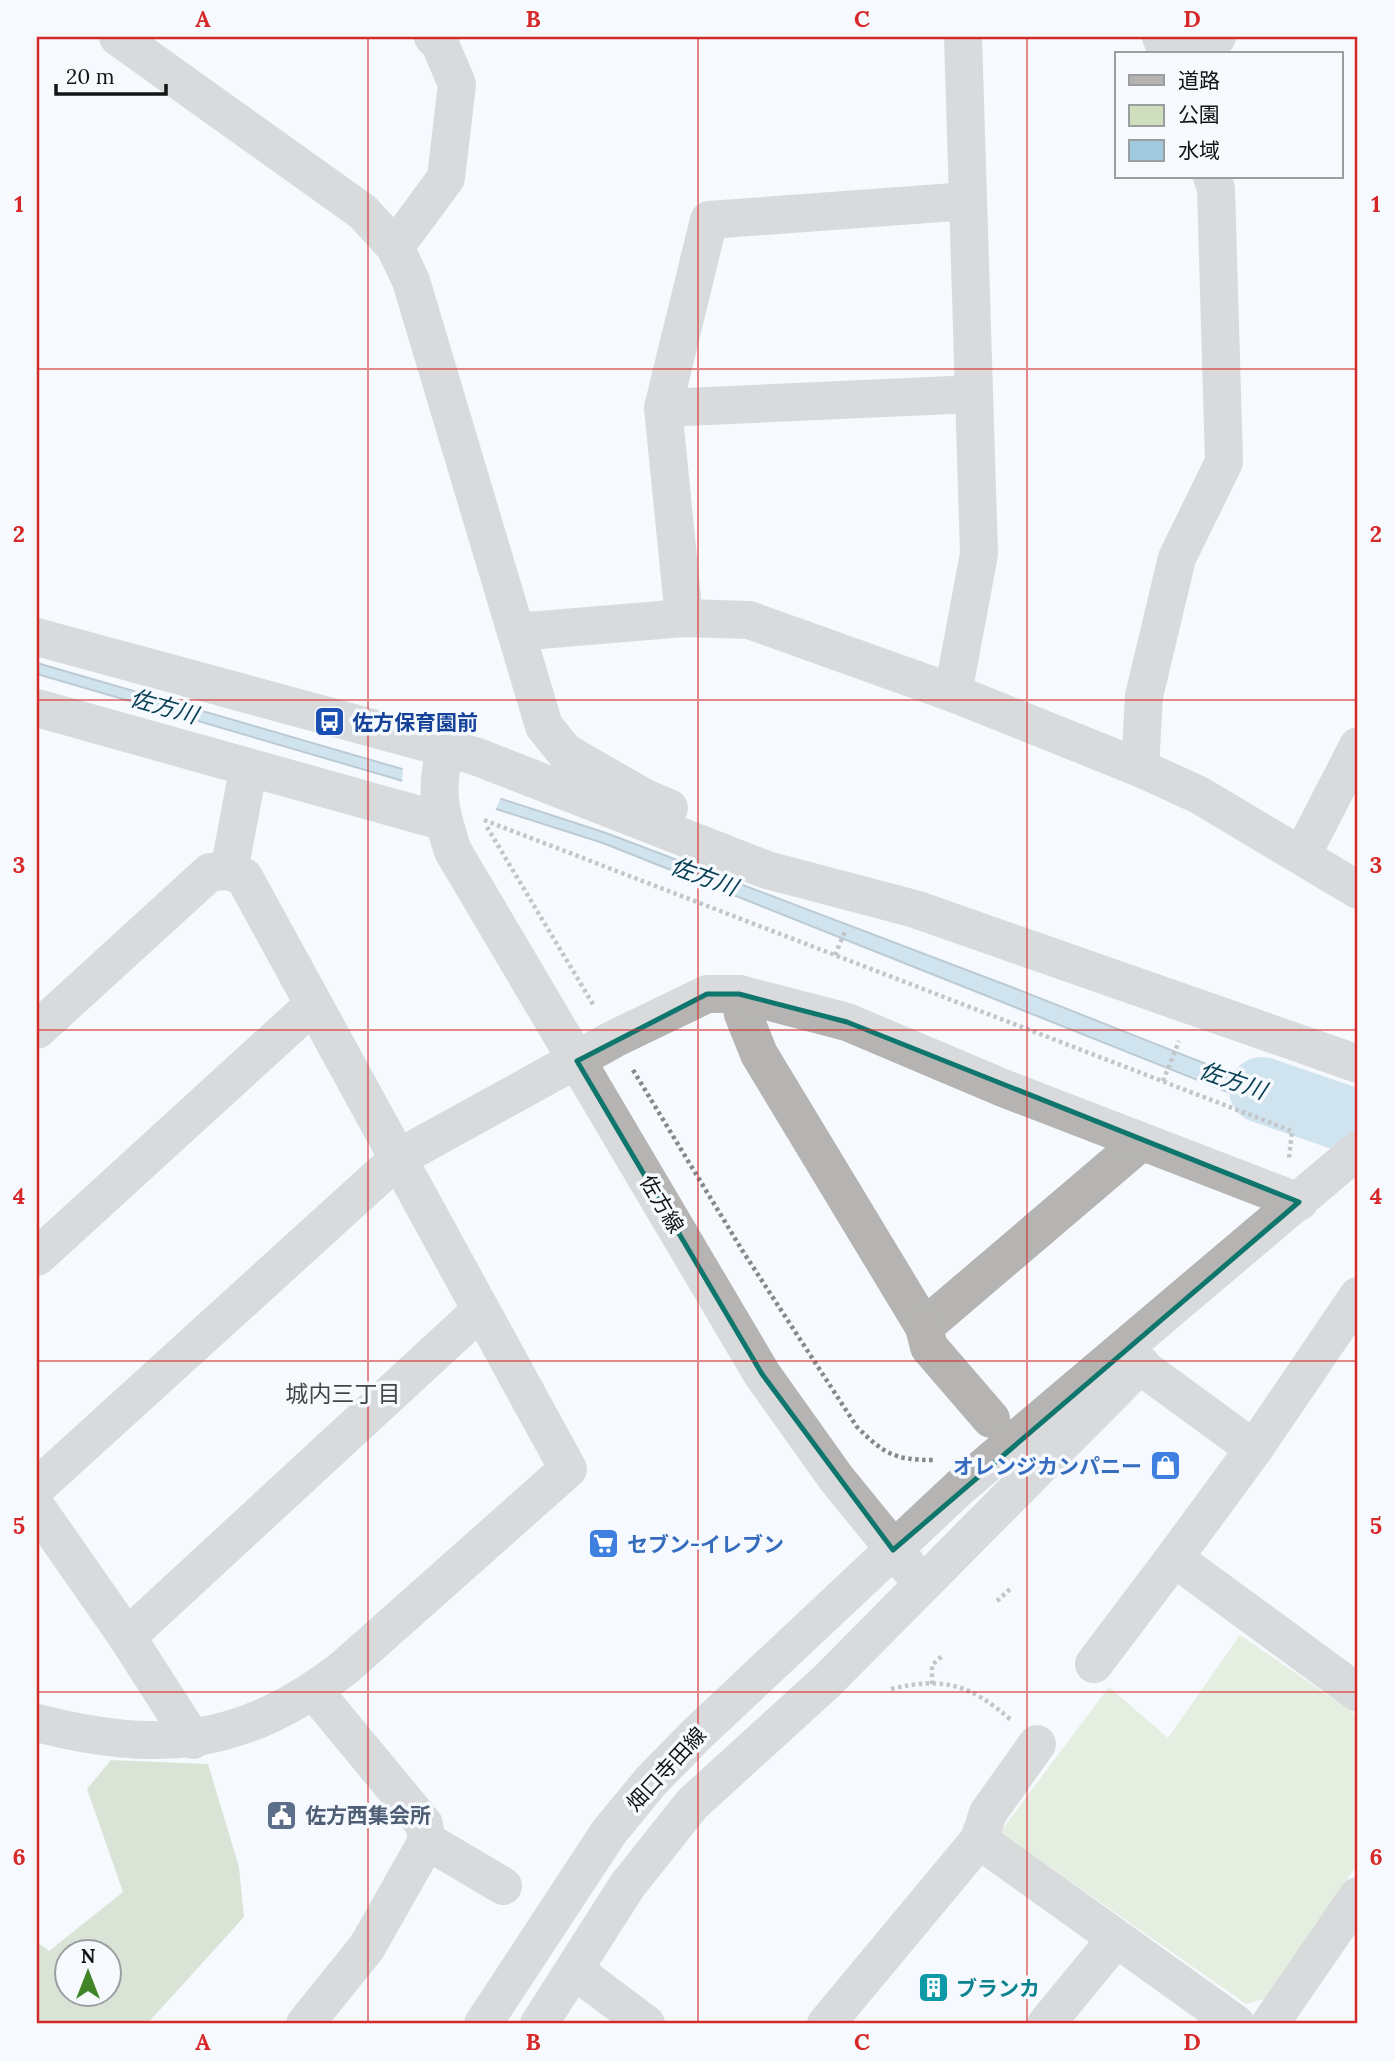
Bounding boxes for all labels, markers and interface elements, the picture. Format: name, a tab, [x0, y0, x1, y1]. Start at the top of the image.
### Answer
text: A	[195, 4, 211, 33]
text: B	[525, 4, 541, 33]
text: C	[854, 4, 870, 33]
text: D	[1183, 4, 1201, 33]
scale bar	[56, 52, 166, 96]
legend	[1115, 52, 1342, 178]
text: 20 m	[66, 63, 115, 90]
text: 道路	[1178, 67, 1220, 94]
text: 公園	[1178, 101, 1220, 128]
text: 水域	[1178, 137, 1220, 164]
text: 1	[14, 189, 24, 218]
text: 1	[1371, 189, 1381, 218]
text: 2	[13, 519, 25, 548]
text: 2	[1370, 519, 1382, 548]
water label: 佐方川	[127, 683, 204, 730]
bus stop icon: 佐方保育園前	[312, 705, 346, 739]
place label: 佐方保育園前	[352, 709, 478, 736]
text: 3	[13, 850, 25, 879]
text: 3	[1370, 850, 1382, 879]
water label: 佐方川	[667, 851, 744, 902]
water label: 佐方川	[1196, 1055, 1273, 1106]
street label: 佐方線	[634, 1170, 690, 1238]
text: 4	[13, 1181, 25, 1210]
text: 4	[1370, 1181, 1382, 1210]
district label: 城内三丁目	[286, 1379, 401, 1408]
shop icon: オレンジカンパニー	[1148, 1449, 1182, 1483]
place label: オレンジカンパニー	[953, 1453, 1142, 1480]
text: 5	[13, 1511, 25, 1540]
text: 5	[1370, 1511, 1382, 1540]
supermarket icon: セブン-イレブン	[587, 1527, 621, 1561]
place label: セブン-イレブン	[627, 1531, 784, 1558]
street label: 畑口寺田線	[620, 1721, 712, 1817]
public building icon: 佐方西集会所	[265, 1798, 299, 1832]
place label: 佐方西集会所	[305, 1802, 431, 1829]
text: 6	[12, 1842, 26, 1871]
text: 6	[1369, 1842, 1383, 1871]
north arrow	[52, 1938, 122, 2008]
text: N	[81, 1944, 96, 1968]
building icon: ブランカ	[916, 1971, 950, 2005]
place label: ブランカ	[956, 1975, 1040, 2002]
text: A	[195, 2027, 211, 2056]
text: B	[525, 2027, 541, 2056]
text: C	[854, 2027, 870, 2056]
text: D	[1183, 2027, 1201, 2056]

